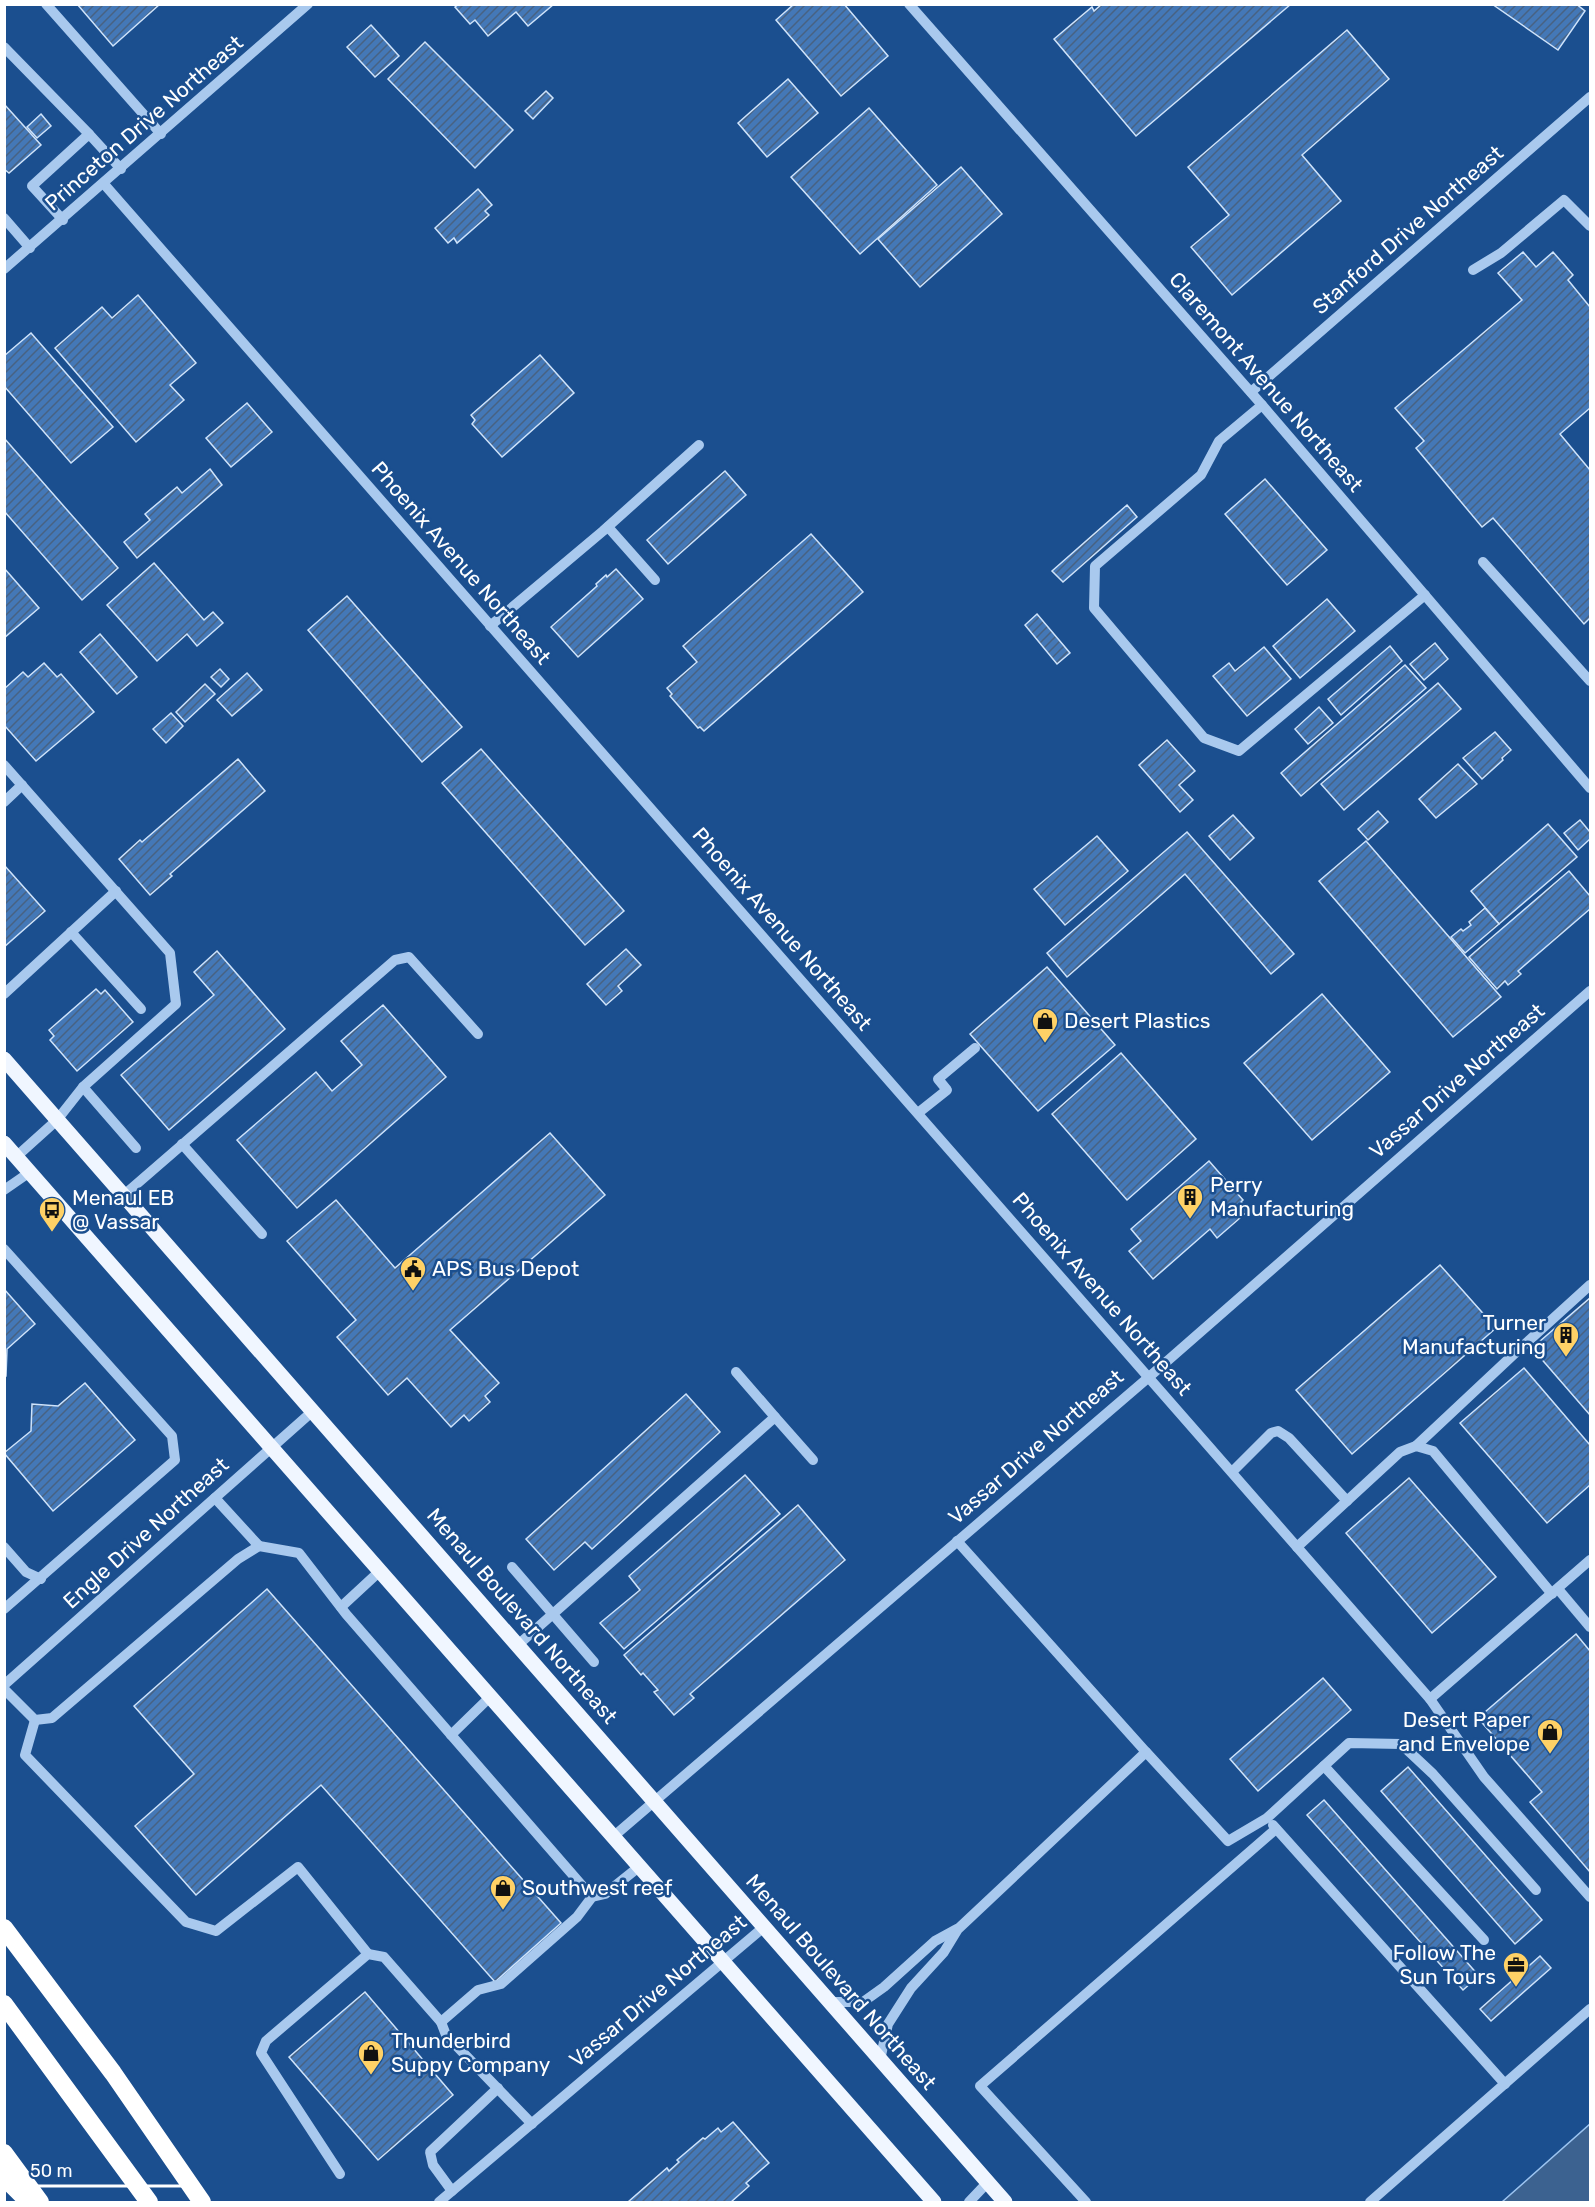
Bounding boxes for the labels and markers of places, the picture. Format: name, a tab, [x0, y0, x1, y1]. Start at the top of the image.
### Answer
shop icon: Desert Plastics	[1030, 1006, 1060, 1044]
place label: Desert Plastics	[1064, 1008, 1211, 1033]
place label: Perry Manufacturing	[1210, 1172, 1354, 1221]
building icon: Perry Manufacturing	[1175, 1182, 1205, 1220]
place label: Menaul EB @ Vassar	[72, 1185, 174, 1234]
bus stop icon: Menaul EB @ Vassar	[37, 1195, 67, 1233]
public building icon: APS Bus Depot	[398, 1254, 428, 1292]
place label: APS Bus Depot	[432, 1256, 579, 1281]
place label: Turner Manufacturing	[1402, 1310, 1546, 1359]
building icon: Turner Manufacturing	[1551, 1320, 1581, 1358]
place label: Desert Paper and Envelope	[1398, 1707, 1530, 1756]
shop icon: Desert Paper and Envelope	[1535, 1717, 1565, 1755]
shop icon: Southwest reef	[488, 1873, 518, 1911]
place label: Southwest reef	[522, 1875, 672, 1900]
place label: Follow The Sun Tours	[1393, 1940, 1496, 1989]
office icon: Follow The Sun Tours	[1501, 1950, 1531, 1988]
place label: Thunderbird Suppy Company	[391, 2028, 551, 2077]
shop icon: Thunderbird Suppy Company	[356, 2038, 386, 2076]

